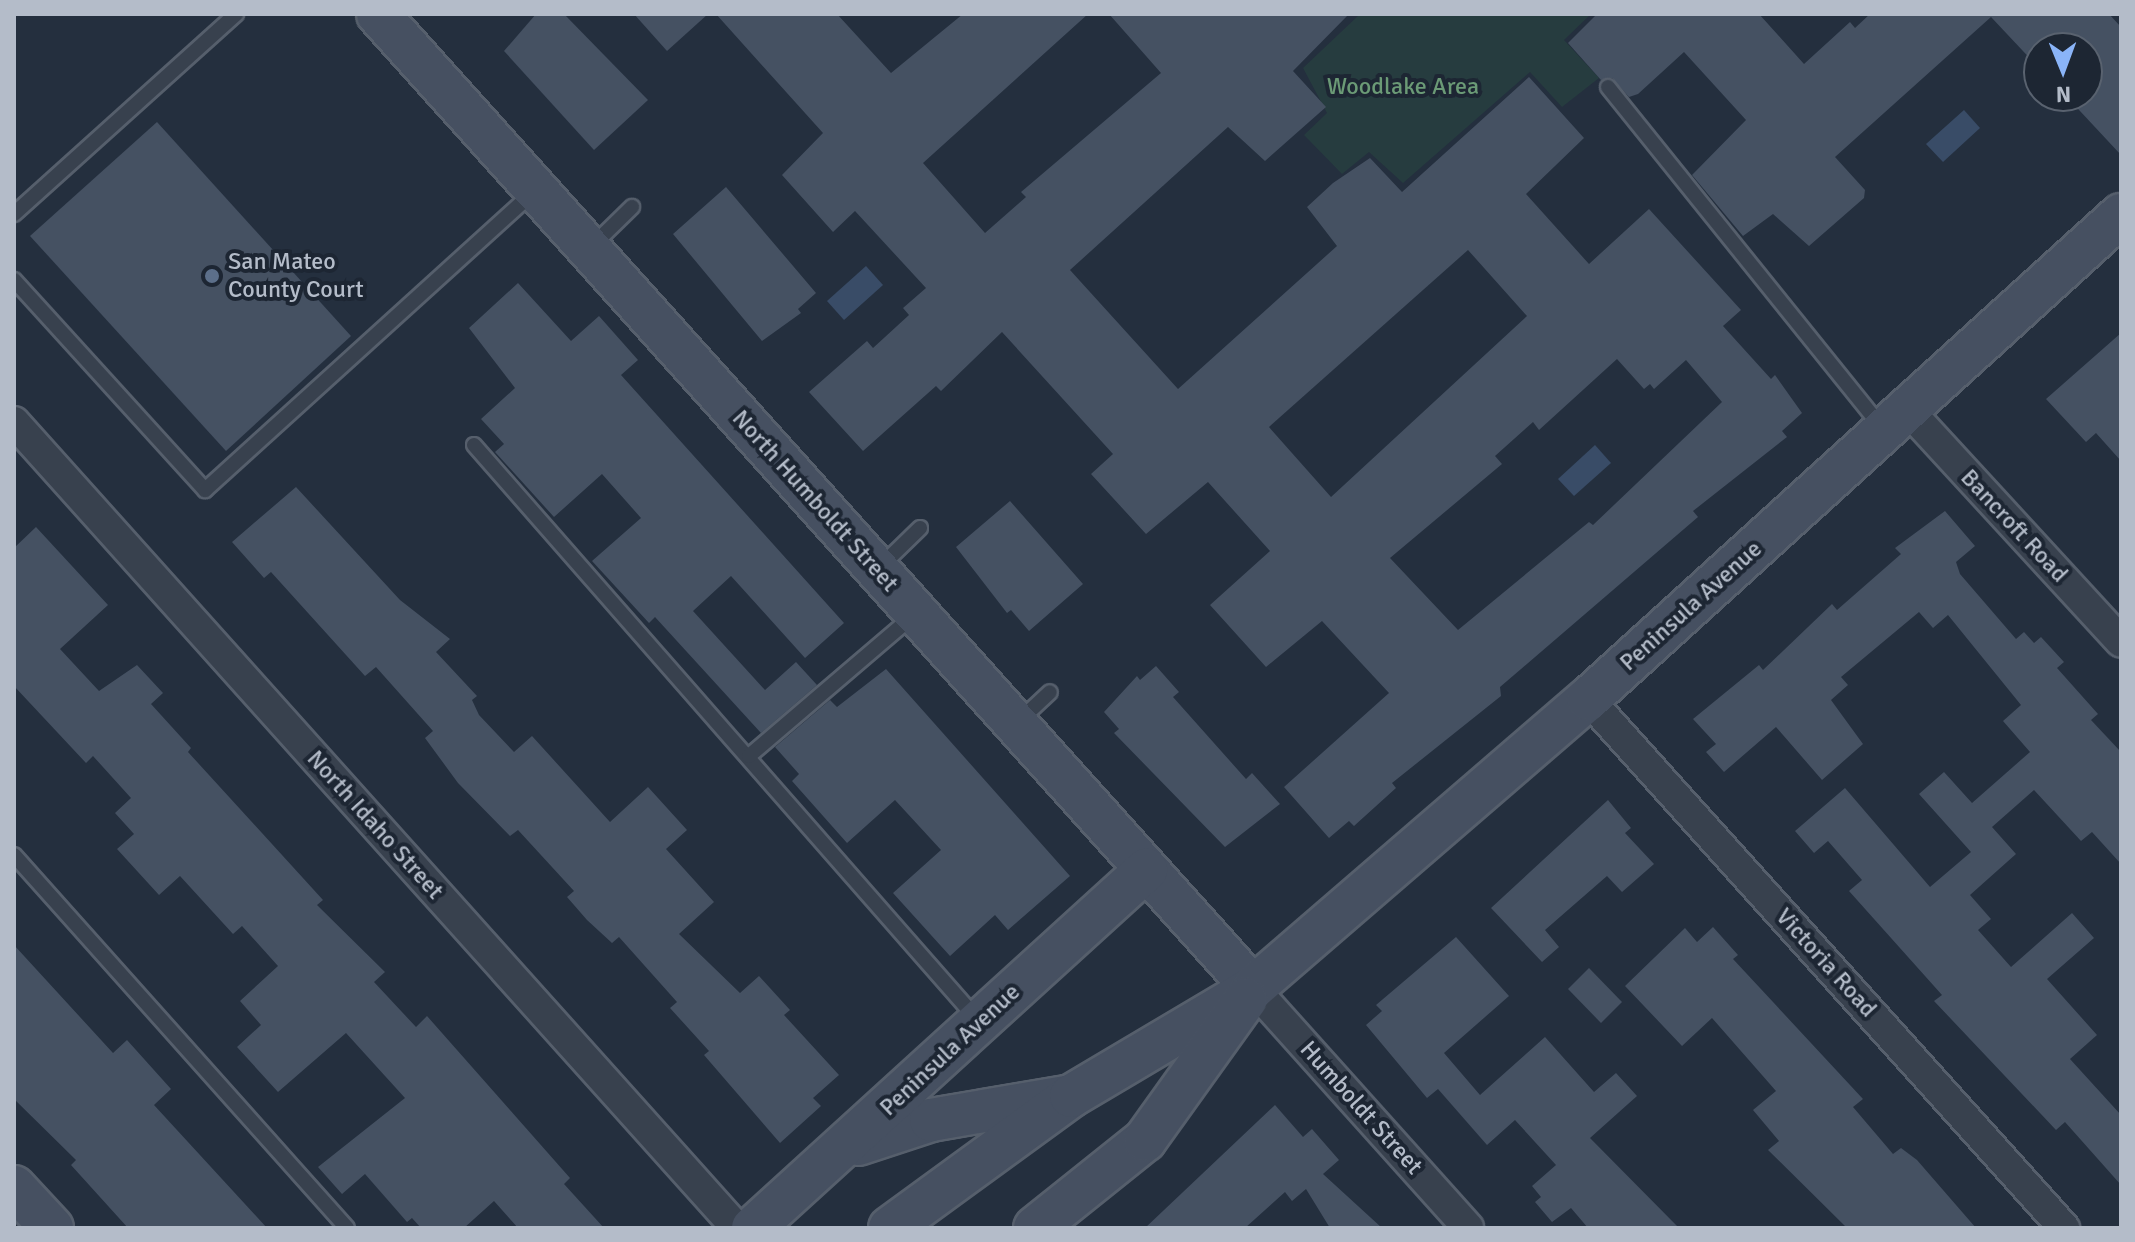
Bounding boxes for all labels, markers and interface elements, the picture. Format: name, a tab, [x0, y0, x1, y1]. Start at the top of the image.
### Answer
north arrow	[2023, 32, 2103, 112]
park label: Woodlake Area	[1327, 73, 1479, 101]
text: N	[2056, 81, 2071, 108]
place label: San Mateo County Court	[228, 248, 364, 304]
marker: San Mateo County Court	[203, 267, 221, 285]
street label: North Humboldt Street	[726, 404, 904, 598]
street label: Bancroft Road	[1954, 463, 2074, 589]
street label: Peninsula Avenue	[1614, 535, 1768, 677]
street label: North Idaho Street	[301, 745, 449, 905]
street label: Victoria Road	[1770, 903, 1882, 1023]
street label: Peninsula Avenue	[874, 978, 1026, 1122]
street label: Humboldt Street	[1294, 1035, 1428, 1181]

